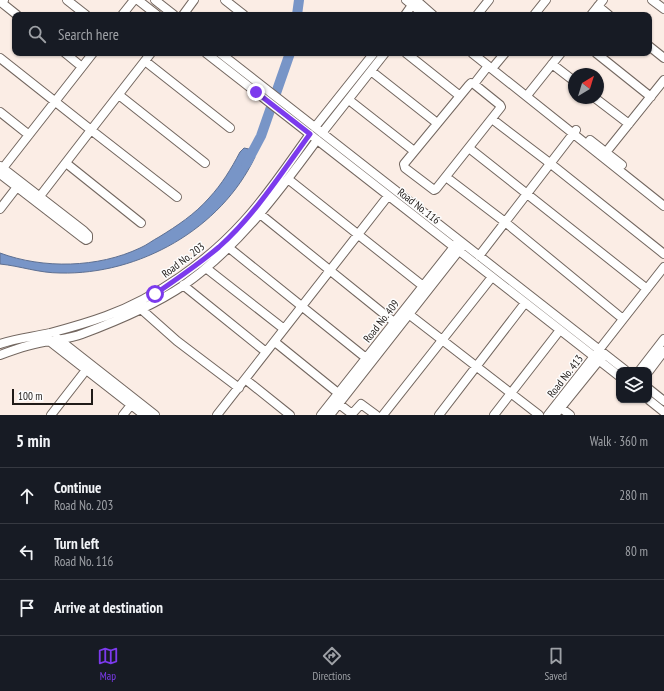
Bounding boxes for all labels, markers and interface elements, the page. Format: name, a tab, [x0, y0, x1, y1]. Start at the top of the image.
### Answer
search box	[12, 12, 652, 56]
icon: search	[26, 23, 48, 45]
text: Search here	[58, 25, 119, 44]
north arrow	[568, 68, 604, 104]
route end	[247, 83, 265, 101]
street label: Road No. 116	[395, 185, 443, 227]
street label: Road No. 203	[159, 239, 207, 281]
route start	[146, 285, 164, 303]
street label: Road No. 409	[360, 297, 402, 345]
street label: Road No. 413	[544, 352, 586, 400]
map controls	[616, 367, 652, 403]
button: layers	[616, 367, 652, 403]
scale bar	[12, 387, 93, 406]
text: 100 m	[18, 389, 42, 403]
text: 5 min	[16, 430, 50, 452]
text: Walk · 360 m	[590, 433, 648, 450]
text: Continue	[54, 478, 101, 497]
icon: ahead	[16, 485, 38, 507]
text: 280 m	[619, 487, 648, 504]
text: Road No. 203	[54, 497, 113, 514]
text: Turn left	[54, 534, 99, 553]
icon: left	[16, 541, 38, 563]
text: 80 m	[625, 543, 648, 560]
text: Road No. 116	[54, 553, 113, 570]
icon: arrive	[16, 597, 38, 619]
text: Arrive at destination	[54, 598, 163, 617]
tab: Map	[97, 645, 119, 683]
tab: Directions	[313, 645, 351, 683]
tab: Saved	[544, 645, 567, 683]

